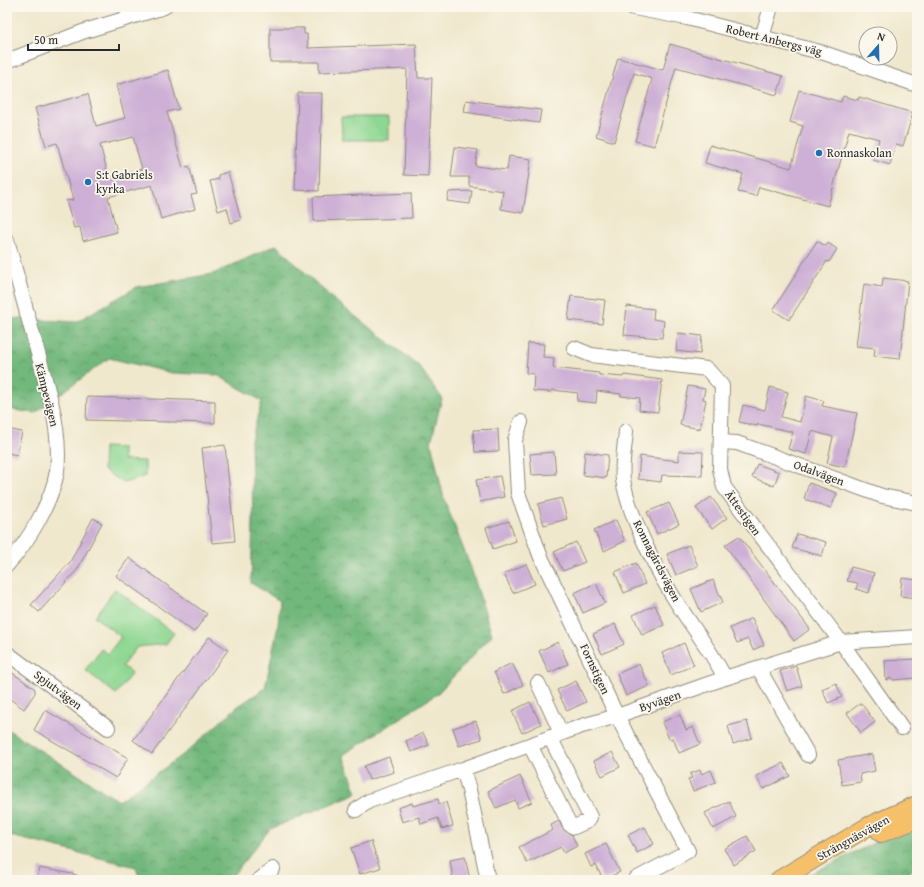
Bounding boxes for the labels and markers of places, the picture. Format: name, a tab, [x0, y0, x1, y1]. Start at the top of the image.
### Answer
place label: Ronnaskolan	[827, 144, 892, 161]
marker: Ronnaskolan	[814, 148, 824, 158]
place label: S:t Gabriels kyrka	[96, 166, 153, 197]
marker: S:t Gabriels kyrka	[83, 177, 93, 187]

